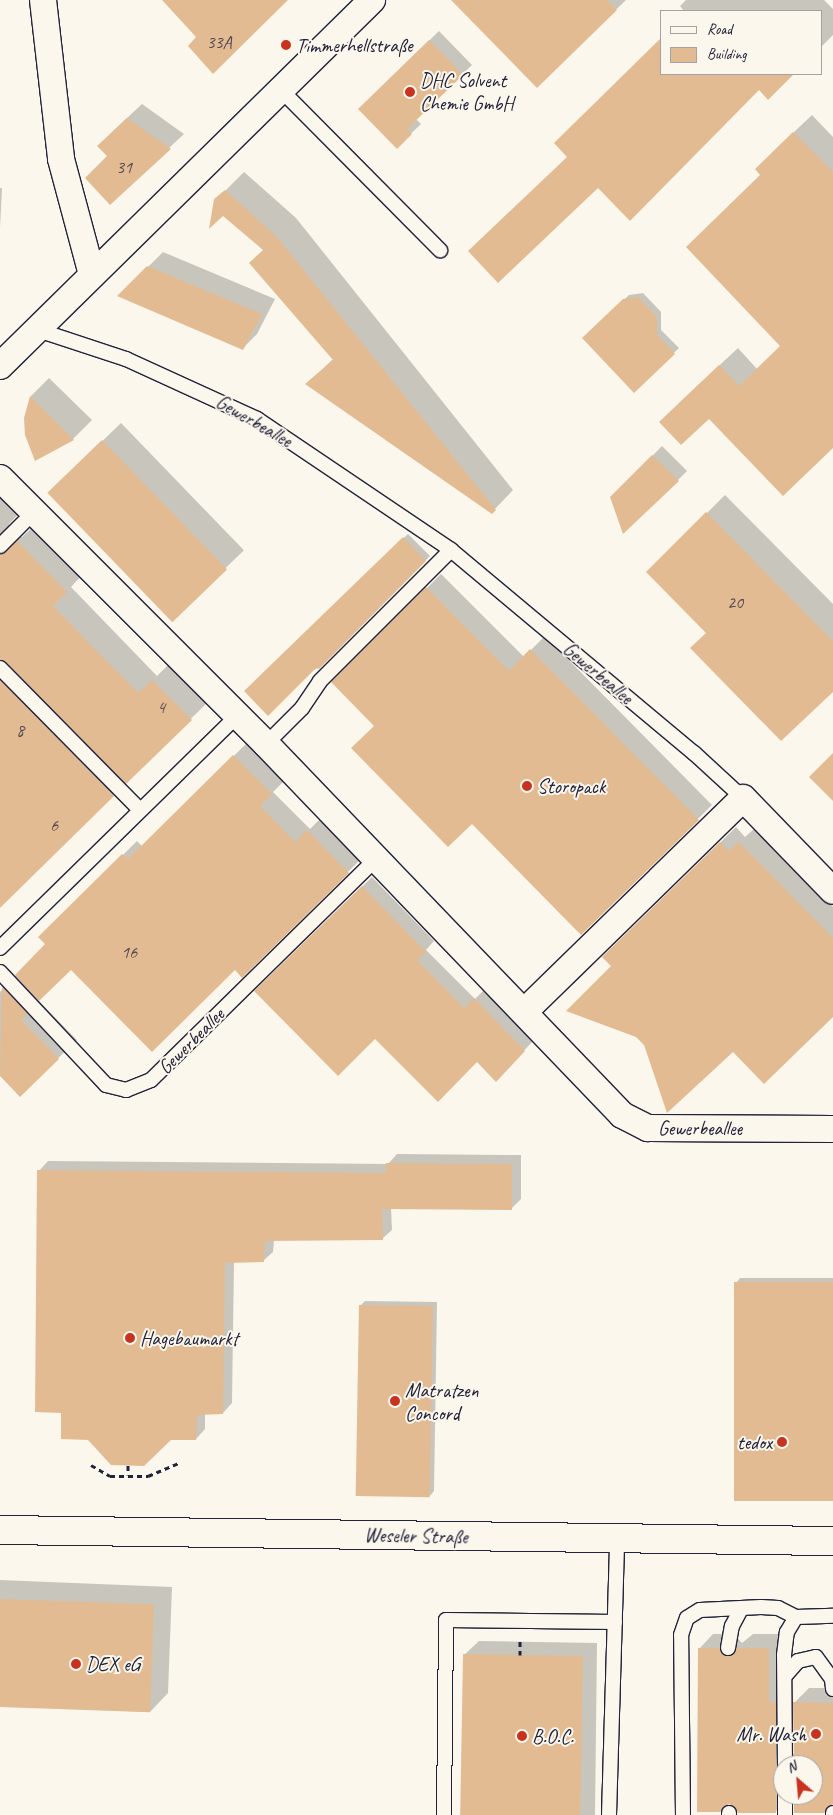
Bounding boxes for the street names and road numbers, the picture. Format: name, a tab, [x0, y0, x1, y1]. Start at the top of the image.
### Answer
street label: Gewerbeallee	[212, 390, 296, 452]
street label: Gewerbeallee	[558, 637, 638, 709]
street label: Gewerbeallee	[153, 1003, 229, 1079]
street label: Gewerbeallee	[658, 1116, 742, 1140]
street label: Weseler Straße	[364, 1523, 468, 1549]

